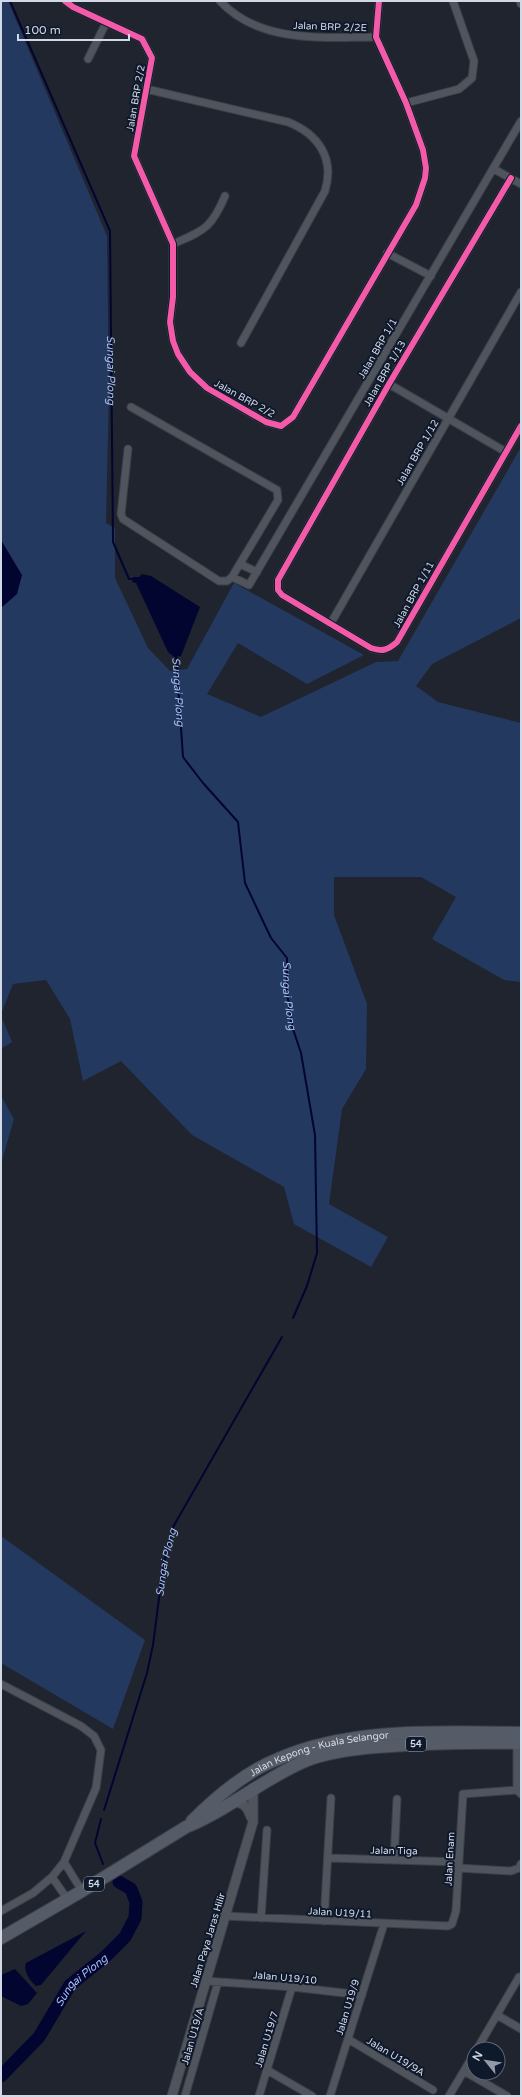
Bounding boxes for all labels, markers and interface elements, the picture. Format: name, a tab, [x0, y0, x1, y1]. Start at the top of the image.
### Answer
scale bar	[18, 16, 129, 42]
street label: Jalan BRP 2/2E	[293, 20, 367, 34]
text: 100 m	[24, 23, 61, 37]
street label: Jalan BRP 2/2	[124, 64, 148, 132]
street label: Jalan BRP 1/1	[356, 316, 400, 381]
water label: Sungai Plong	[104, 335, 118, 406]
street label: Jalan BRP 1/13	[361, 339, 408, 408]
street label: Jalan BRP 2/2	[212, 377, 277, 420]
street label: Jalan BRP 1/12	[394, 418, 441, 487]
street label: Jalan BRP 1/11	[391, 559, 437, 630]
water label: Sungai Plong	[169, 657, 187, 728]
water label: Sungai Plong	[280, 961, 299, 1033]
water label: Sungai Plong	[153, 1526, 180, 1597]
street label: Jalan Kepong - Kuala Selangor	[248, 1729, 389, 1779]
road number: 54	[406, 1737, 426, 1751]
street label: Jalan Enam	[443, 1832, 457, 1886]
street label: Jalan Tiga	[370, 1845, 418, 1857]
road number: 54	[84, 1877, 104, 1891]
street label: Jalan Paya Jaras Hilir	[188, 1891, 228, 1989]
street label: Jalan U19/11	[308, 1905, 372, 1921]
water label: Sungai Plong	[53, 1951, 111, 2009]
street label: Jalan U19/10	[252, 1969, 317, 1987]
street label: Jalan U19/9	[334, 1978, 362, 2037]
street label: Jalan U19/A	[179, 2006, 207, 2066]
street label: Jalan U19/7	[253, 2010, 281, 2069]
street label: Jalan U19/9A	[364, 2035, 427, 2079]
north arrow	[466, 2041, 506, 2081]
text: N	[470, 2049, 486, 2063]

